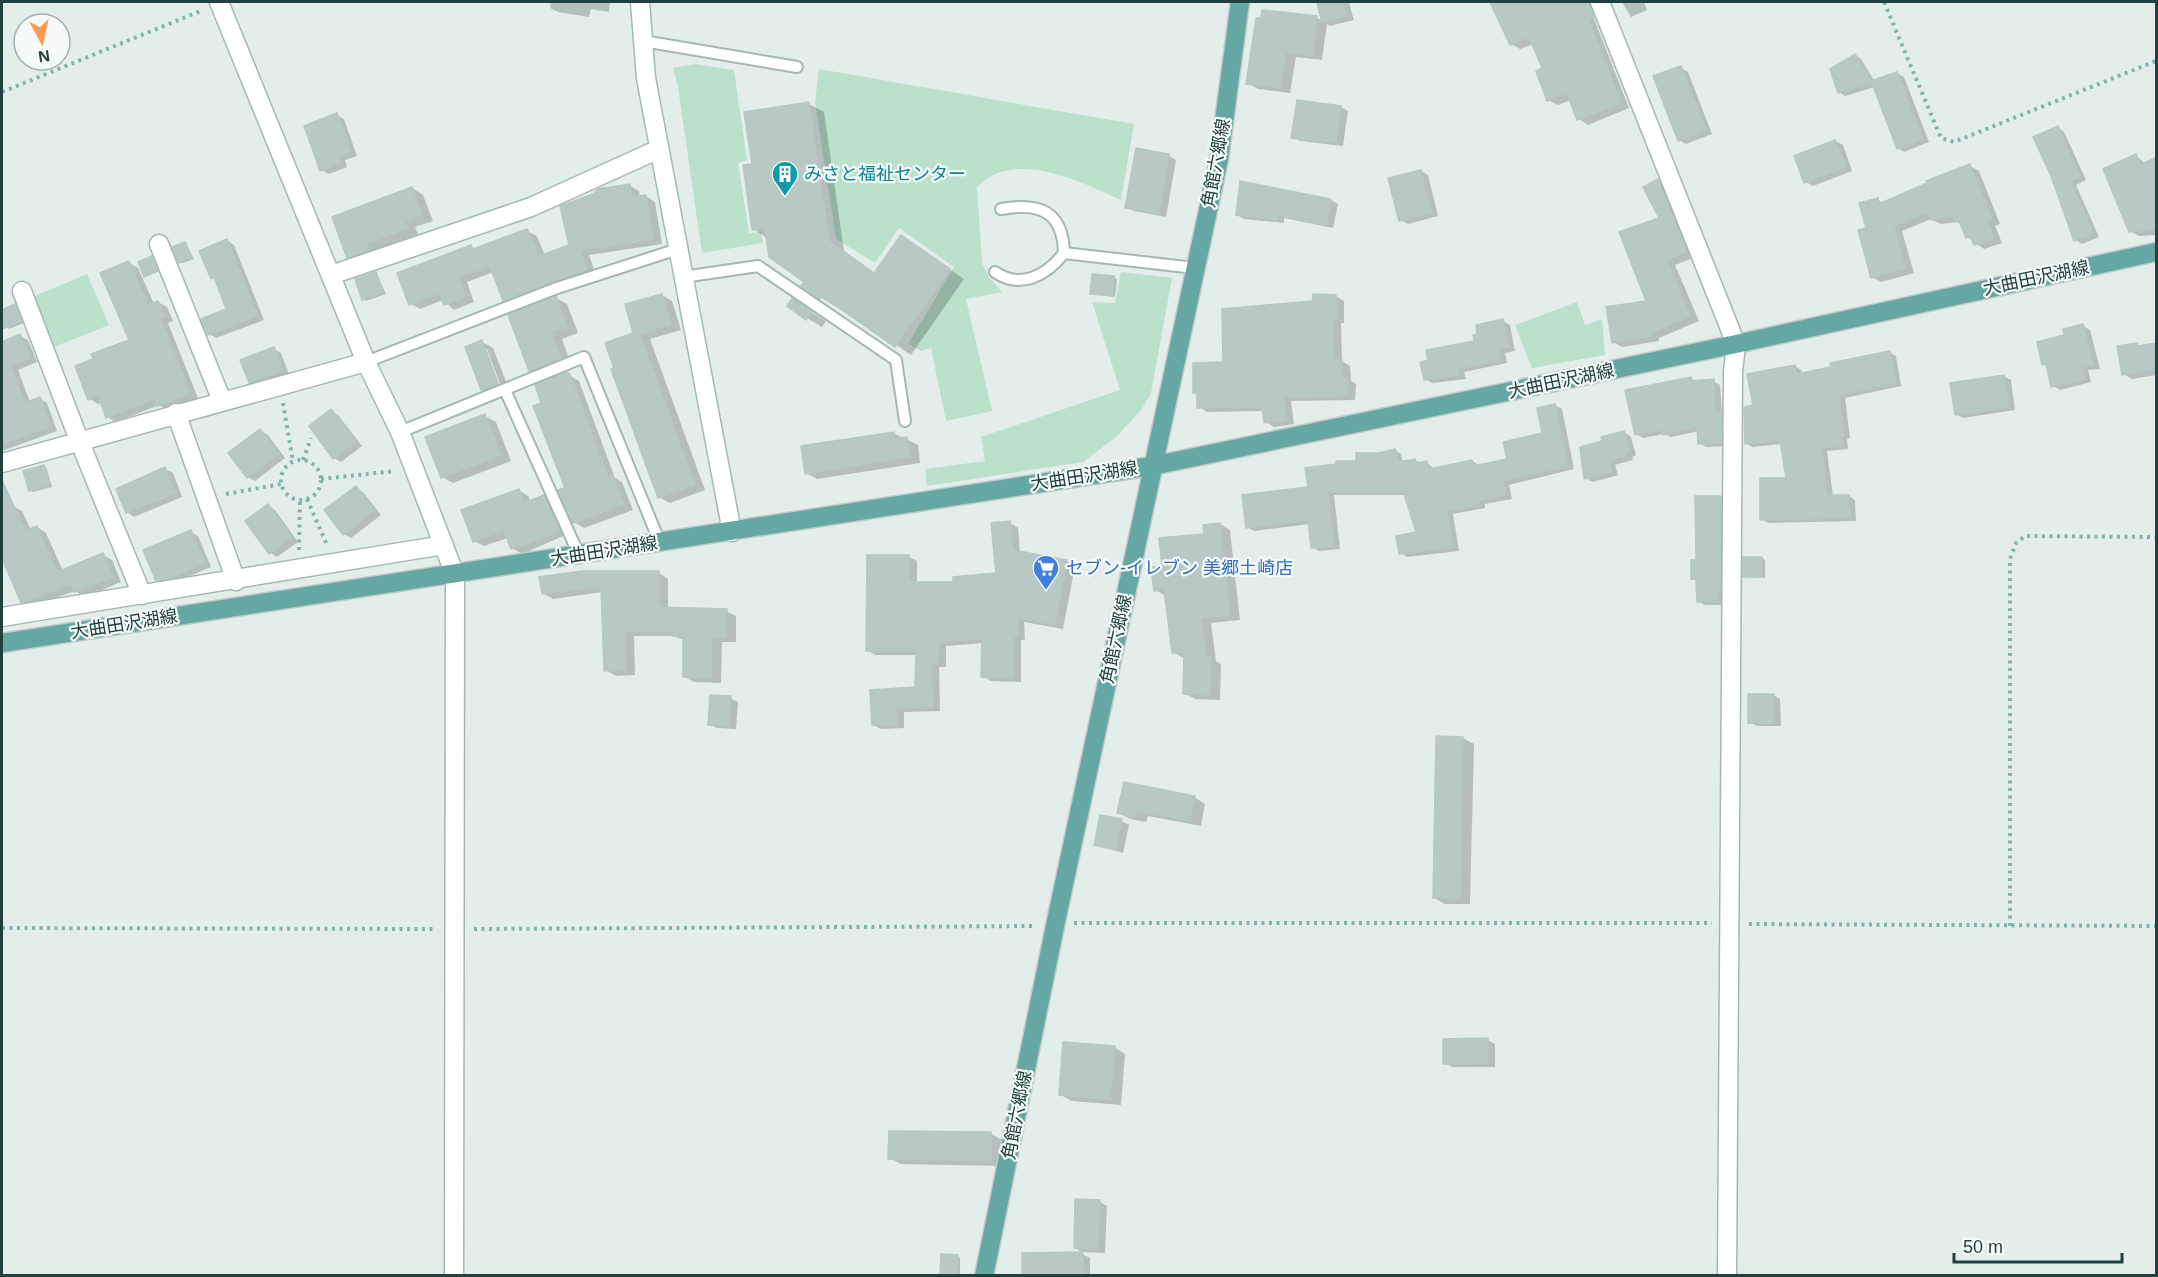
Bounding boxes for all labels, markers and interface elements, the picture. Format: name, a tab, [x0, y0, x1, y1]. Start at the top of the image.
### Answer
north arrow	[12, 12, 72, 72]
text: N	[37, 47, 51, 66]
street label: 角館六郷線	[1198, 117, 1234, 209]
building icon: みさと福祉センター	[770, 159, 800, 197]
place label: みさと福祉センター	[804, 164, 966, 184]
street label: 大曲田沢湖線	[1981, 257, 2091, 299]
street label: 大曲田沢湖線	[1506, 360, 1616, 402]
street label: 大曲田沢湖線	[1029, 458, 1139, 494]
street label: 大曲田沢湖線	[549, 533, 659, 569]
supermarket icon: セブン-イレブン 美郷土崎店	[1031, 553, 1061, 591]
place label: セブン-イレブン 美郷土崎店	[1066, 558, 1293, 578]
street label: 角館六郷線	[1097, 593, 1135, 685]
street label: 大曲田沢湖線	[69, 606, 179, 642]
street label: 角館六郷線	[999, 1069, 1035, 1161]
scale bar	[1954, 1226, 2122, 1264]
text: 50 m	[1963, 1237, 2003, 1257]

